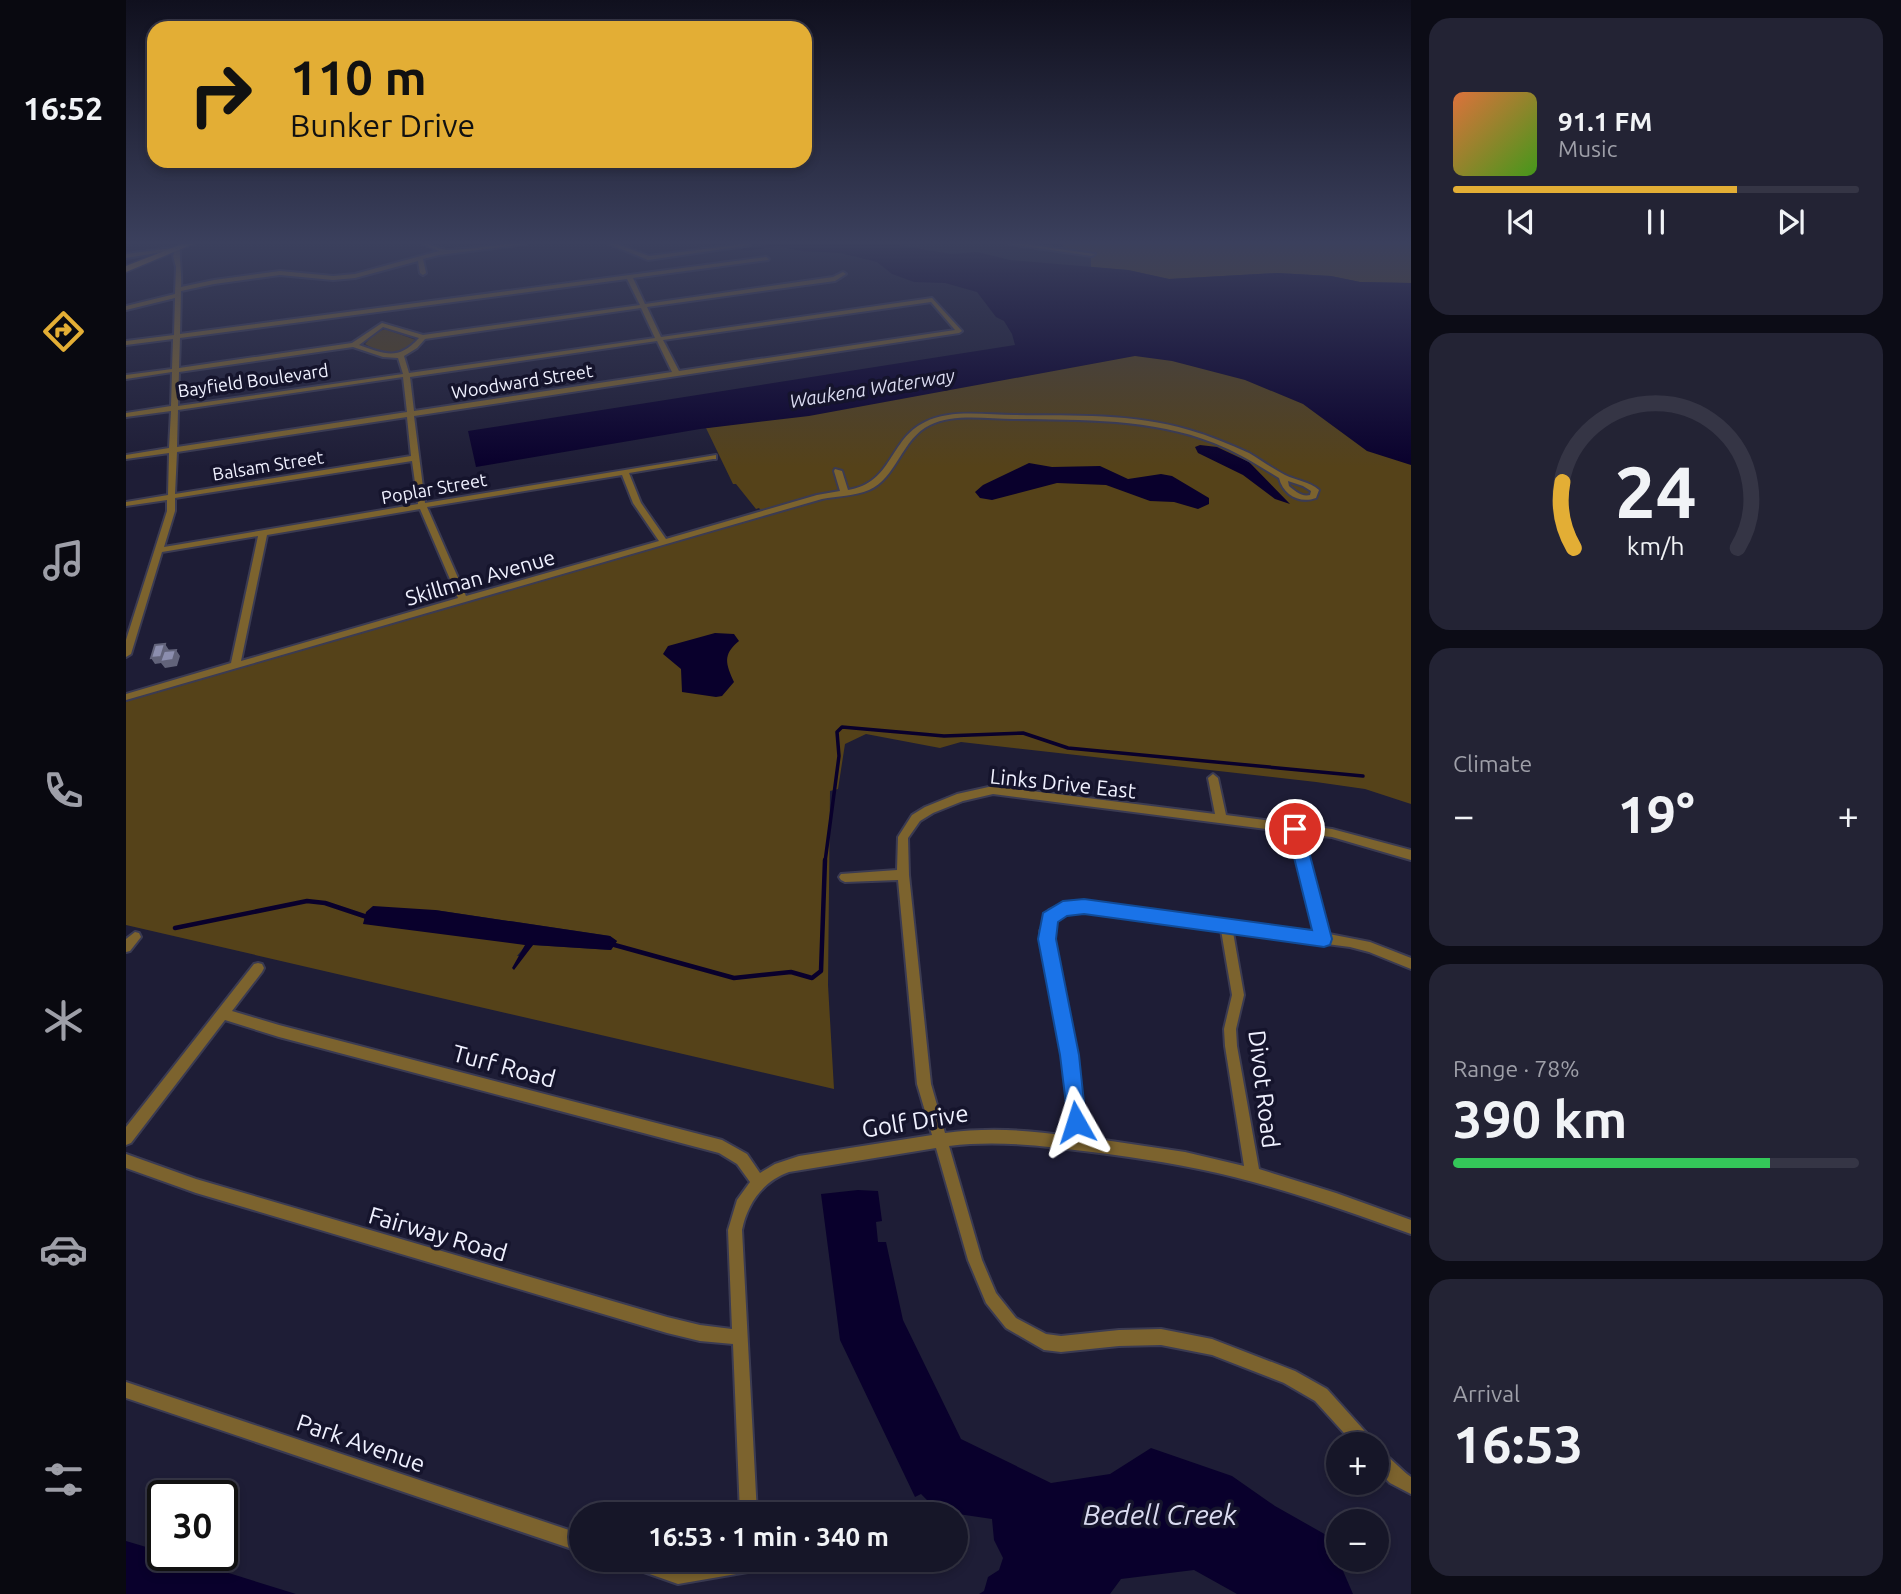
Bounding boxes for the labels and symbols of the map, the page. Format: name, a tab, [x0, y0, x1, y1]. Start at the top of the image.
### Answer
street label: Bayfield Boulevard	[176, 360, 330, 400]
street label: Woodward Street	[450, 360, 594, 402]
water label: Waukena Waterway	[788, 364, 957, 412]
street label: Balsam Street	[211, 446, 325, 484]
street label: Poplar Street	[380, 469, 488, 507]
street label: Skillman Avenue	[403, 544, 557, 610]
street label: Links Drive East	[989, 763, 1137, 803]
pin	[1265, 799, 1325, 859]
street label: Divot Road	[1243, 1028, 1285, 1150]
street label: Turf Road	[450, 1039, 558, 1093]
position arrow	[1039, 1085, 1113, 1159]
street label: Golf Drive	[860, 1099, 970, 1143]
street label: Fairway Road	[366, 1201, 510, 1267]
street label: Park Avenue	[293, 1408, 429, 1478]
speed limit sign: 30	[147, 1480, 238, 1571]
water label: Bedell Creek	[1083, 1499, 1238, 1530]

